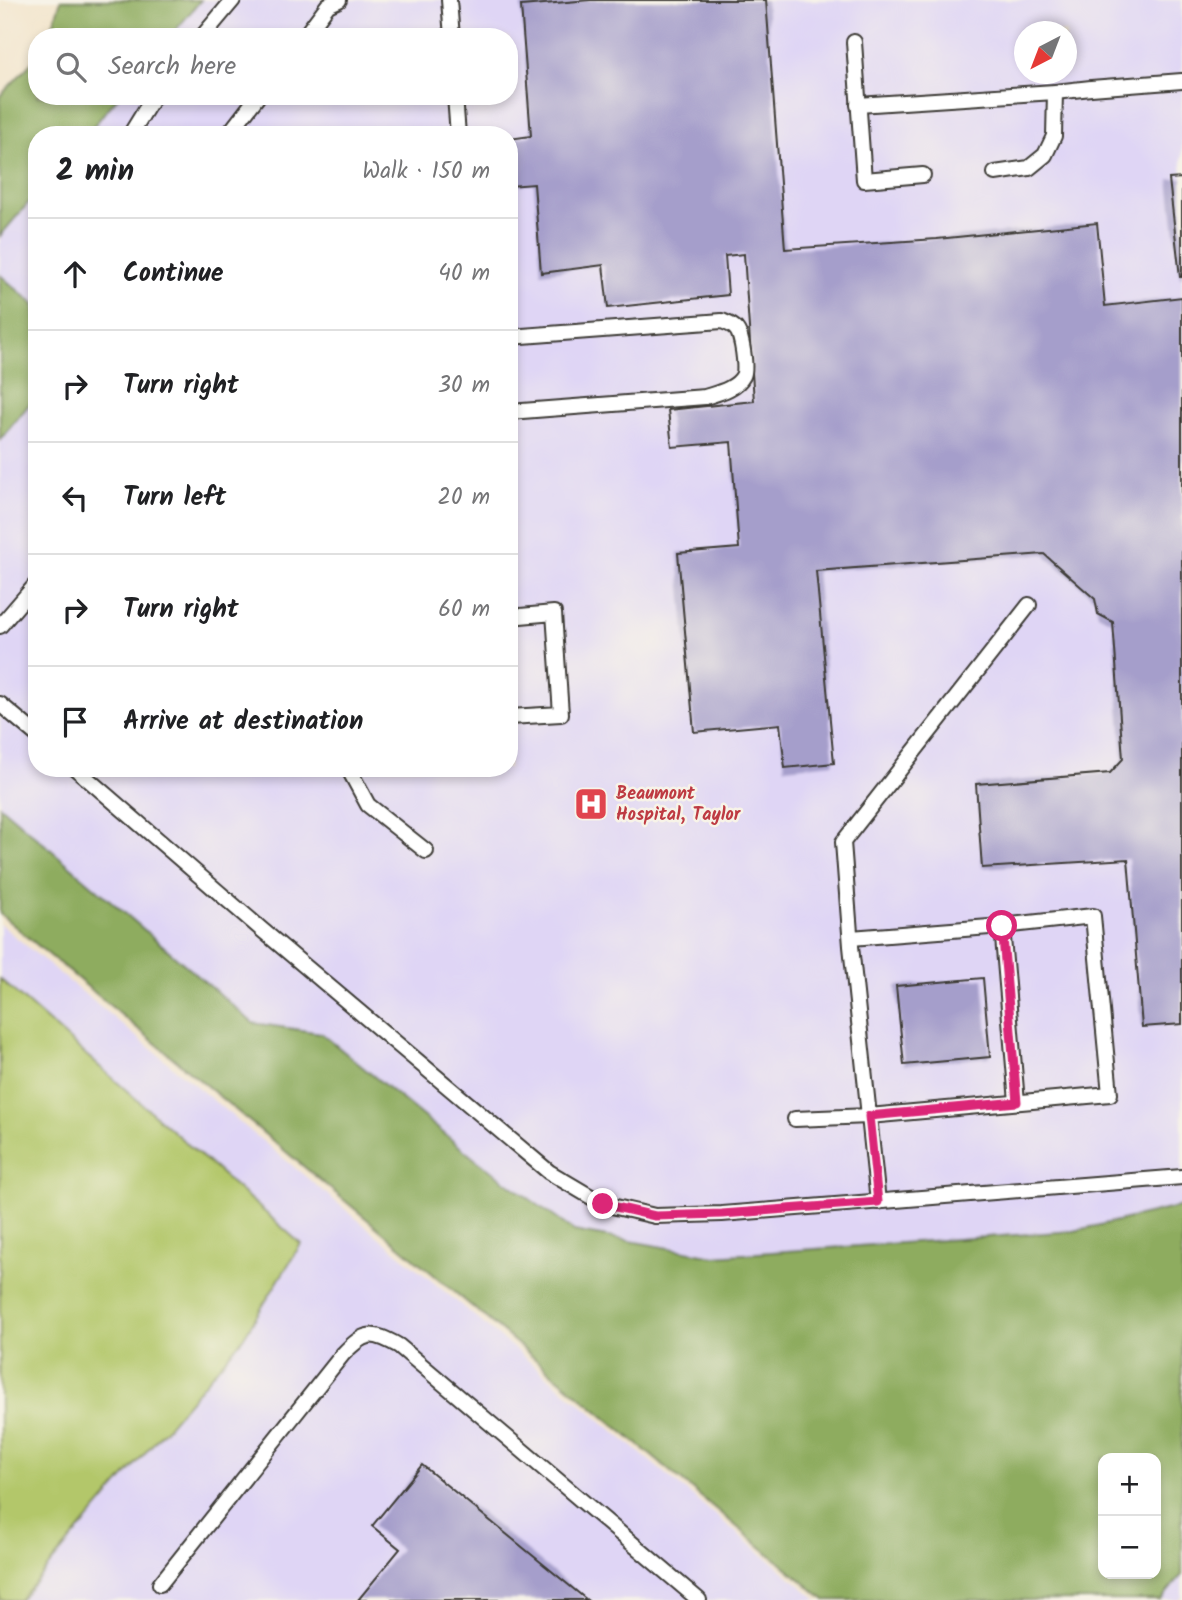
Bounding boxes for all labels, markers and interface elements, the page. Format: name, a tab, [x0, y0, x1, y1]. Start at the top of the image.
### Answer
north arrow	[1014, 21, 1077, 84]
search box	[28, 28, 518, 105]
text: Search here	[108, 46, 236, 88]
icon: search	[52, 48, 90, 86]
text: 2 min	[56, 148, 134, 196]
text: Walk · 150 m	[362, 154, 490, 190]
text: Continue	[123, 253, 224, 295]
icon: ahead	[56, 255, 94, 293]
text: 40 m	[438, 256, 490, 292]
text: Turn right	[123, 365, 239, 407]
icon: right	[56, 367, 94, 405]
text: 30 m	[438, 368, 490, 404]
text: Turn left	[123, 477, 226, 519]
icon: left	[56, 479, 94, 517]
text: 20 m	[438, 480, 490, 516]
text: Turn right	[123, 589, 239, 631]
icon: right	[56, 591, 94, 629]
text: 60 m	[438, 592, 490, 628]
text: Arrive at destination	[123, 701, 363, 743]
icon: arrive	[56, 703, 94, 741]
place label: Beaumont Hospital, Taylor	[616, 780, 742, 830]
hospital icon: Beaumont Hospital, Taylor	[572, 785, 610, 823]
route start	[986, 910, 1017, 941]
route end	[587, 1188, 618, 1219]
map controls	[1098, 1453, 1161, 1579]
button: +	[1098, 1453, 1161, 1516]
button: −	[1098, 1516, 1161, 1579]

